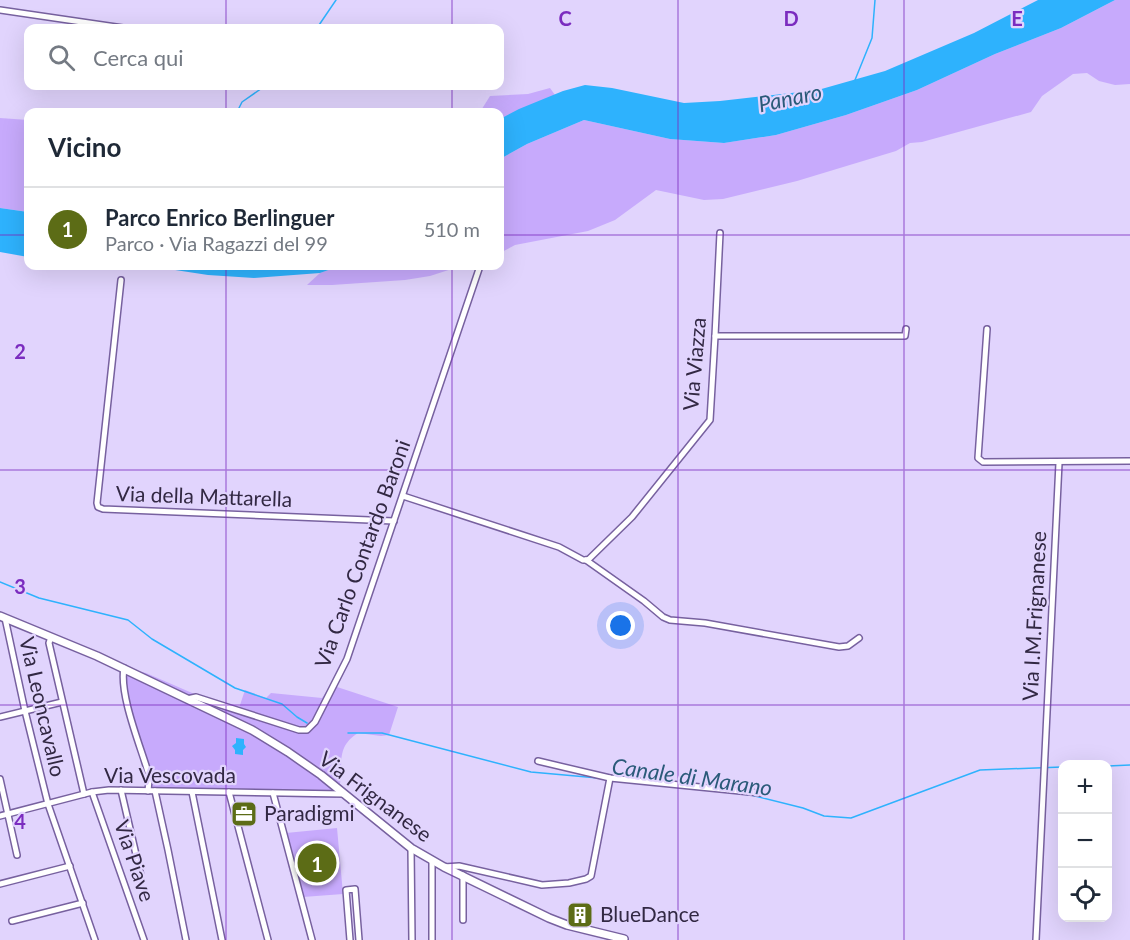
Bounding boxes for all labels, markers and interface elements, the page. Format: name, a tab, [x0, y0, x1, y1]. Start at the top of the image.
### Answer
text: C	[558, 6, 572, 30]
text: D	[783, 6, 799, 30]
text: E	[1011, 6, 1023, 30]
search box	[24, 24, 504, 90]
icon: search	[45, 41, 78, 74]
text: Cerca qui	[93, 44, 184, 71]
water label: Panaro	[756, 78, 824, 117]
text: Vicino	[48, 131, 121, 163]
text: Parco Enrico Berlinguer	[105, 204, 334, 231]
text: 1	[62, 217, 73, 241]
text: 510 m	[424, 217, 480, 241]
text: Parco · Via Ragazzi del 99	[105, 231, 328, 255]
street label: Via Viazza	[677, 316, 710, 411]
text: 2	[14, 339, 26, 363]
street label: Via Carlo Contardo Baroni	[309, 436, 414, 671]
street label: Via della Mattarella	[115, 480, 293, 511]
street label: Via I.M.Frignanese	[1017, 530, 1050, 702]
text: 3	[14, 574, 26, 598]
your location	[606, 611, 635, 640]
street label: Via Leoncavallo	[15, 634, 72, 779]
street label: Via Frignanese	[315, 745, 437, 846]
water label: Canale di Marano	[610, 752, 774, 801]
map controls	[1058, 760, 1112, 922]
button: +	[1058, 760, 1112, 814]
street label: Via Vescovada	[104, 762, 236, 787]
office icon: Paradigmi	[229, 799, 259, 829]
place label: Paradigmi	[264, 800, 355, 825]
text: 4	[14, 809, 26, 833]
button: −	[1058, 814, 1112, 868]
street label: Via Piave	[110, 816, 161, 905]
pin: 1	[298, 840, 336, 886]
button: locate	[1058, 868, 1112, 922]
building icon: BlueDance	[565, 900, 595, 930]
place label: BlueDance	[600, 901, 700, 926]

